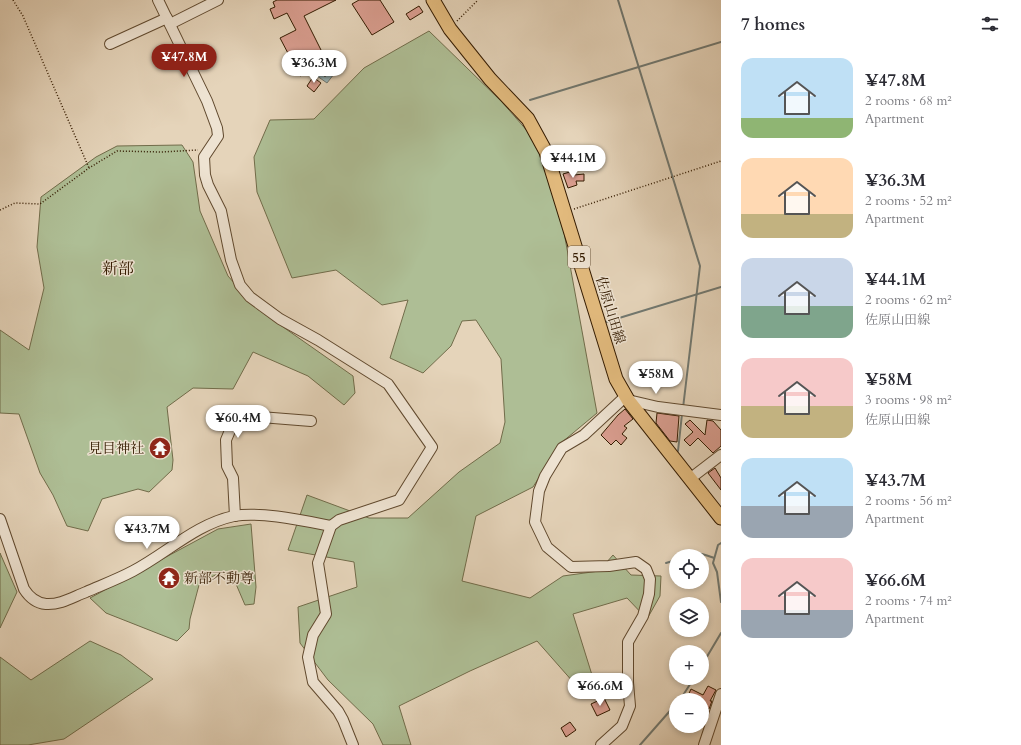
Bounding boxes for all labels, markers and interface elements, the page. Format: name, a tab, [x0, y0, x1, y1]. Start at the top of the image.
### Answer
text: 7 homes	[741, 13, 805, 36]
icon: filters	[979, 13, 1001, 35]
pin: ¥47.8M	[151, 44, 217, 78]
text: ¥47.8M	[161, 48, 207, 66]
pin: ¥36.3M	[281, 50, 347, 84]
text: ¥36.3M	[291, 54, 337, 72]
text: ¥47.8M	[865, 69, 926, 92]
icon: home	[773, 74, 821, 122]
text: 2 rooms · 68 m²	[865, 92, 952, 110]
text: Apartment	[865, 110, 924, 128]
pin: ¥44.1M	[540, 145, 606, 179]
text: ¥44.1M	[550, 149, 596, 167]
text: ¥36.3M	[865, 169, 926, 192]
icon: home	[773, 174, 821, 222]
text: 2 rooms · 52 m²	[865, 192, 952, 210]
text: Apartment	[865, 210, 924, 228]
road number: 55	[568, 246, 590, 268]
district label: 新部	[102, 258, 134, 280]
text: ¥44.1M	[865, 268, 926, 291]
street label: 佐原山田線	[591, 274, 630, 346]
icon: home	[773, 274, 821, 322]
text: 2 rooms · 62 m²	[865, 291, 952, 309]
text: 佐原山田線	[865, 311, 930, 329]
pin: ¥58M	[632, 361, 680, 395]
text: ¥58M	[638, 365, 674, 383]
text: ¥58M	[865, 368, 912, 391]
icon: home	[773, 374, 821, 422]
text: 3 rooms · 98 m²	[865, 391, 952, 409]
pin: ¥60.4M	[205, 405, 271, 439]
text: ¥60.4M	[215, 409, 261, 427]
text: 佐原山田線	[865, 411, 930, 429]
temple icon: 見目神社	[147, 435, 173, 461]
place label: 見目神社	[88, 439, 144, 458]
text: ¥43.7M	[865, 469, 926, 492]
icon: home	[773, 474, 821, 522]
text: 2 rooms · 56 m²	[865, 492, 952, 510]
text: Apartment	[865, 510, 924, 528]
pin: ¥43.7M	[114, 516, 180, 550]
text: ¥43.7M	[124, 520, 170, 538]
map controls	[669, 549, 709, 733]
button: locate	[669, 549, 709, 589]
temple icon: 新部不動尊	[156, 565, 182, 591]
place label: 新部不動尊	[184, 569, 254, 588]
text: ¥66.6M	[865, 569, 926, 592]
icon: home	[773, 574, 821, 622]
text: 2 rooms · 74 m²	[865, 592, 952, 610]
button: layers	[669, 597, 709, 637]
text: Apartment	[865, 610, 924, 628]
button: +	[669, 645, 709, 685]
pin: ¥66.6M	[567, 673, 633, 707]
text: ¥66.6M	[577, 677, 623, 695]
button: −	[669, 693, 709, 733]

